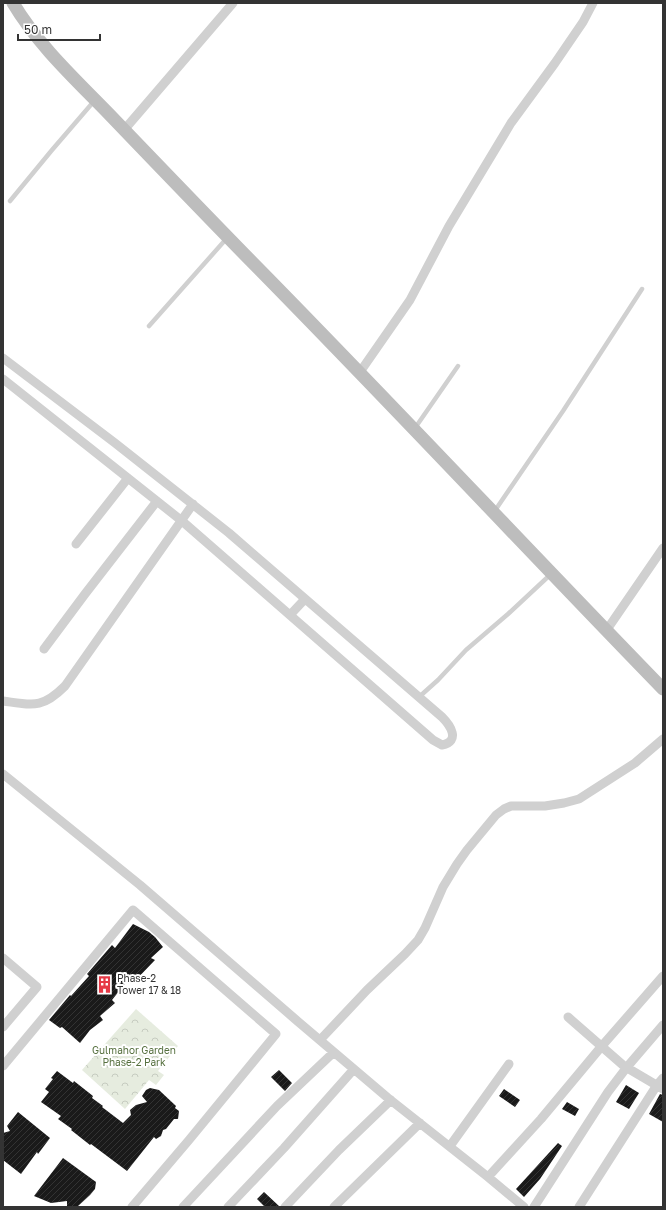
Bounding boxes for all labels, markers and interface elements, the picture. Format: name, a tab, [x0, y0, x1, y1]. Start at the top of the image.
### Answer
scale bar	[18, 16, 100, 42]
text: 50 m	[24, 22, 52, 37]
place label: Phase-2 Tower 17 & 18	[117, 972, 181, 996]
building icon: Phase-2 Tower 17 & 18	[94, 974, 114, 994]
park label: Gulmahor Garden Phase-2 Park	[92, 1044, 176, 1068]

